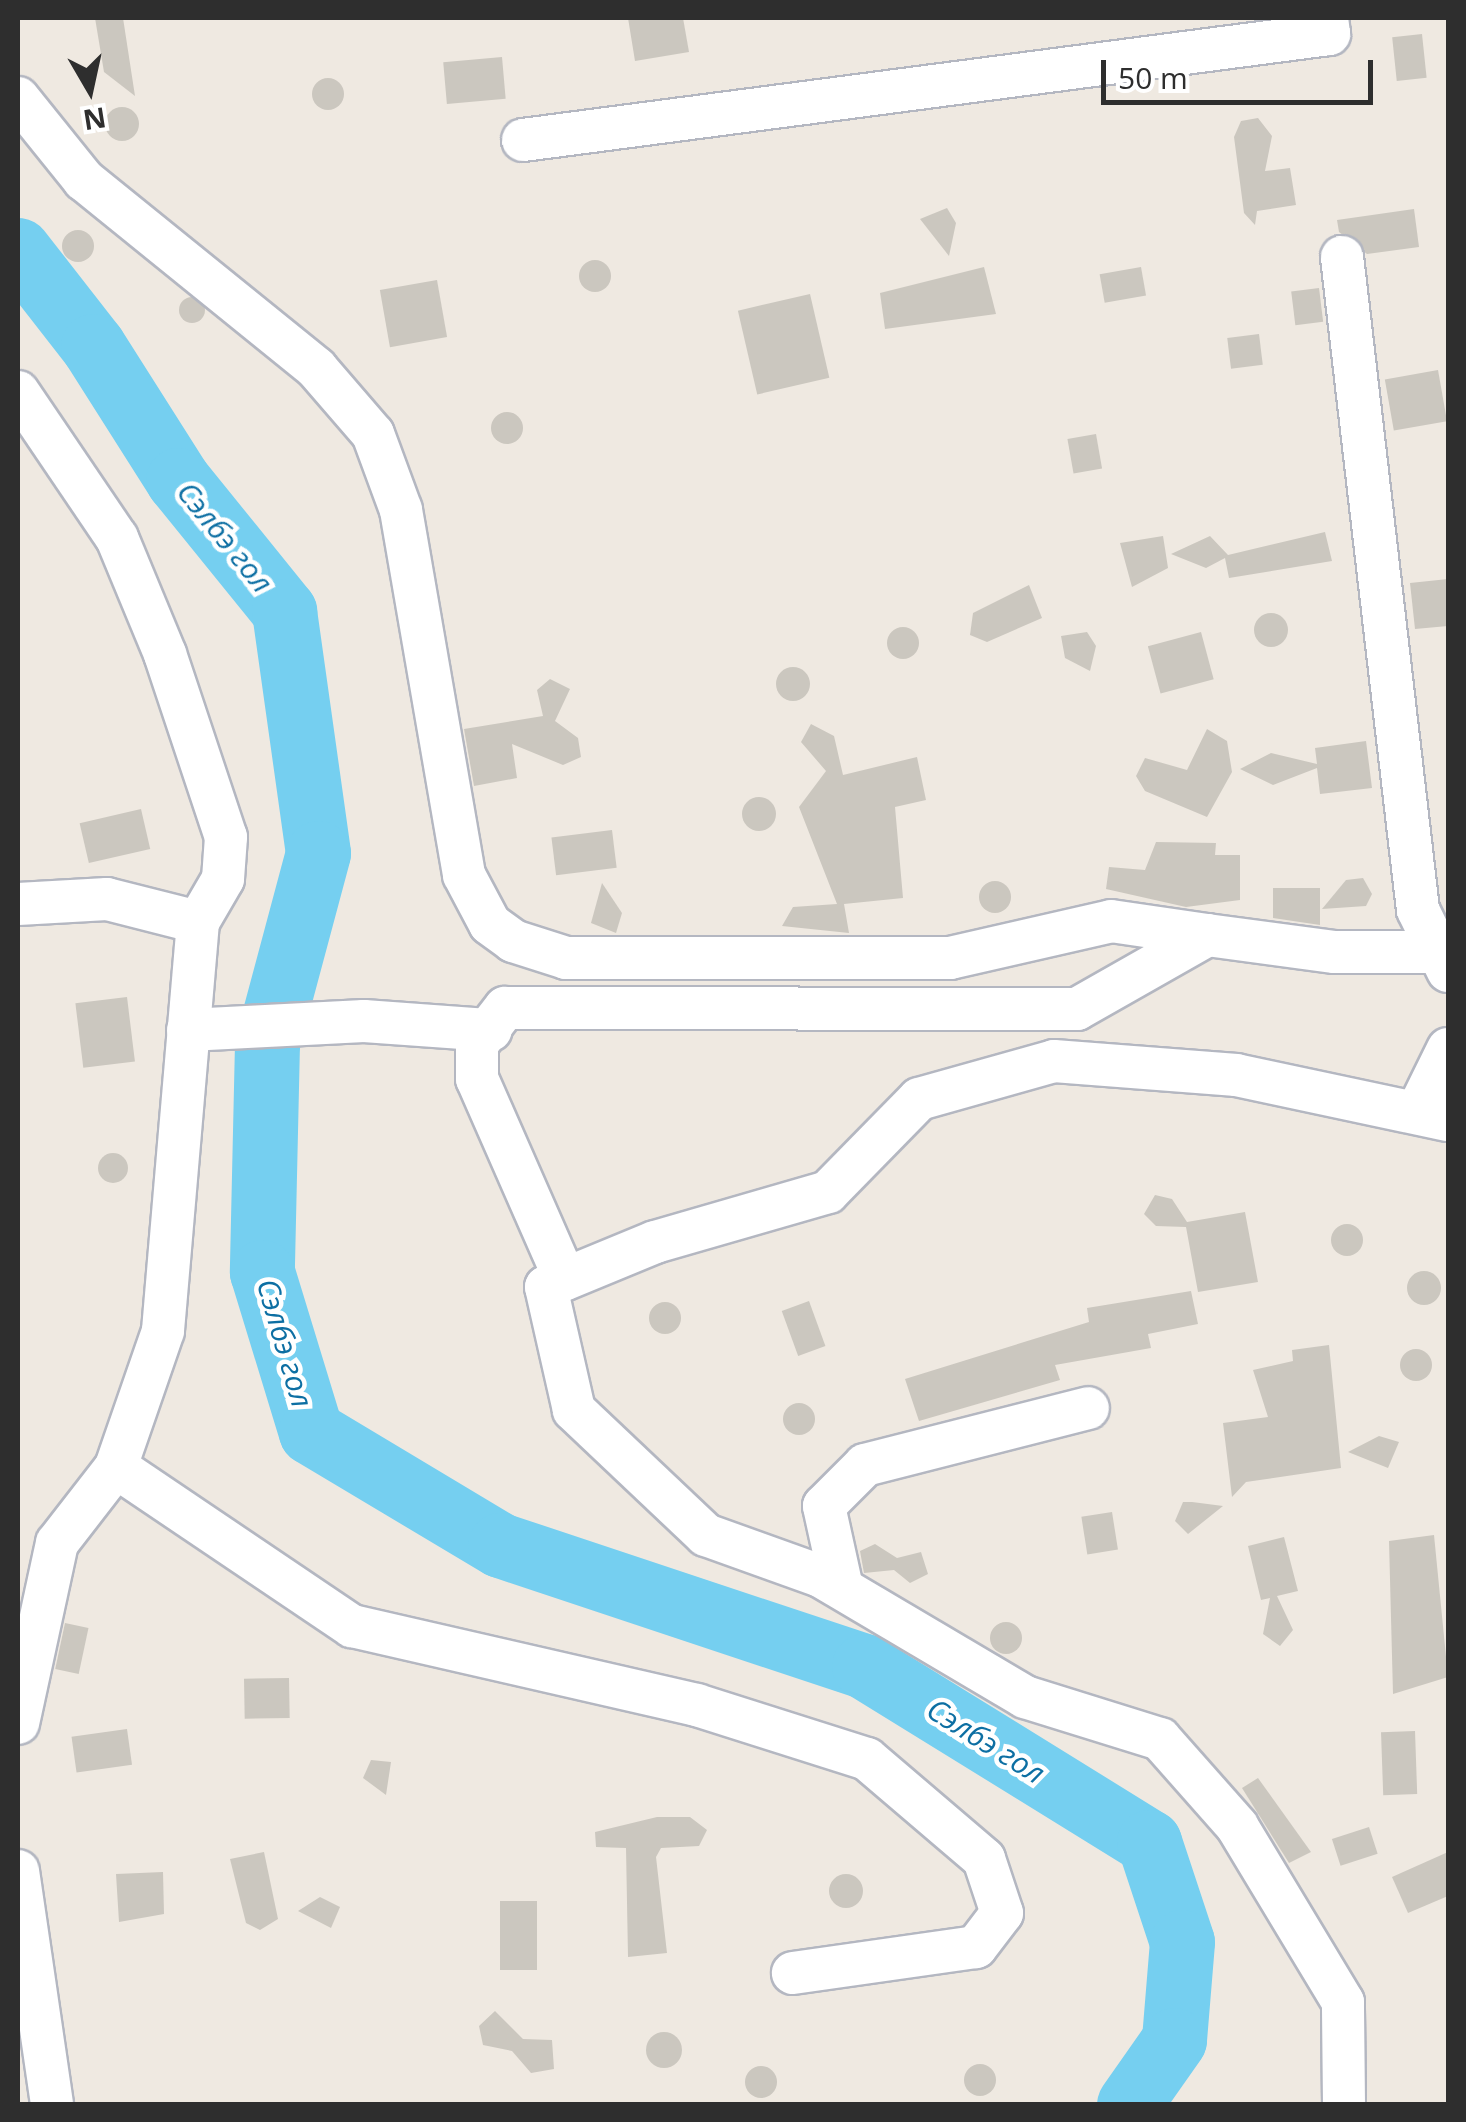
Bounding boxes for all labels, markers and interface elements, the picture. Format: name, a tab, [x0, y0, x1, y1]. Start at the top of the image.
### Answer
north arrow	[40, 40, 140, 140]
scale bar	[1106, 40, 1378, 102]
text: 50 m	[1118, 57, 1188, 98]
text: N	[80, 99, 109, 140]
water label: Сэлбэ гол	[169, 474, 281, 600]
water label: Сэлбэ гол	[249, 1275, 321, 1411]
water label: Сэлбэ гол	[920, 1691, 1052, 1791]

